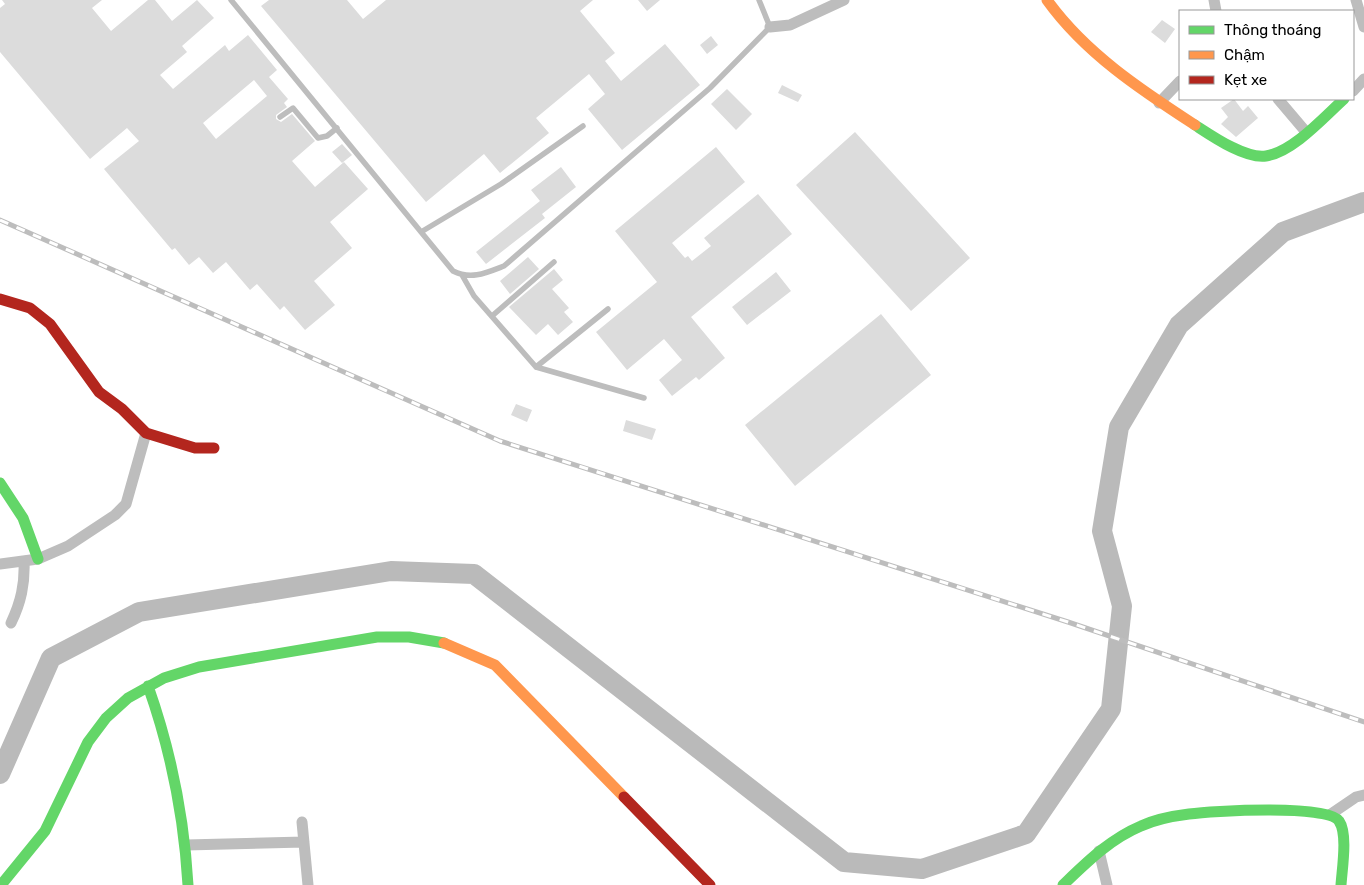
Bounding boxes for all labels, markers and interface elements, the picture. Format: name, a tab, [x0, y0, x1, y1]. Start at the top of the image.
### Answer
legend	[1179, 10, 1354, 100]
text: Thông thoáng	[1224, 21, 1321, 39]
text: Chậm	[1224, 46, 1265, 64]
text: Kẹt xe	[1224, 71, 1267, 89]

